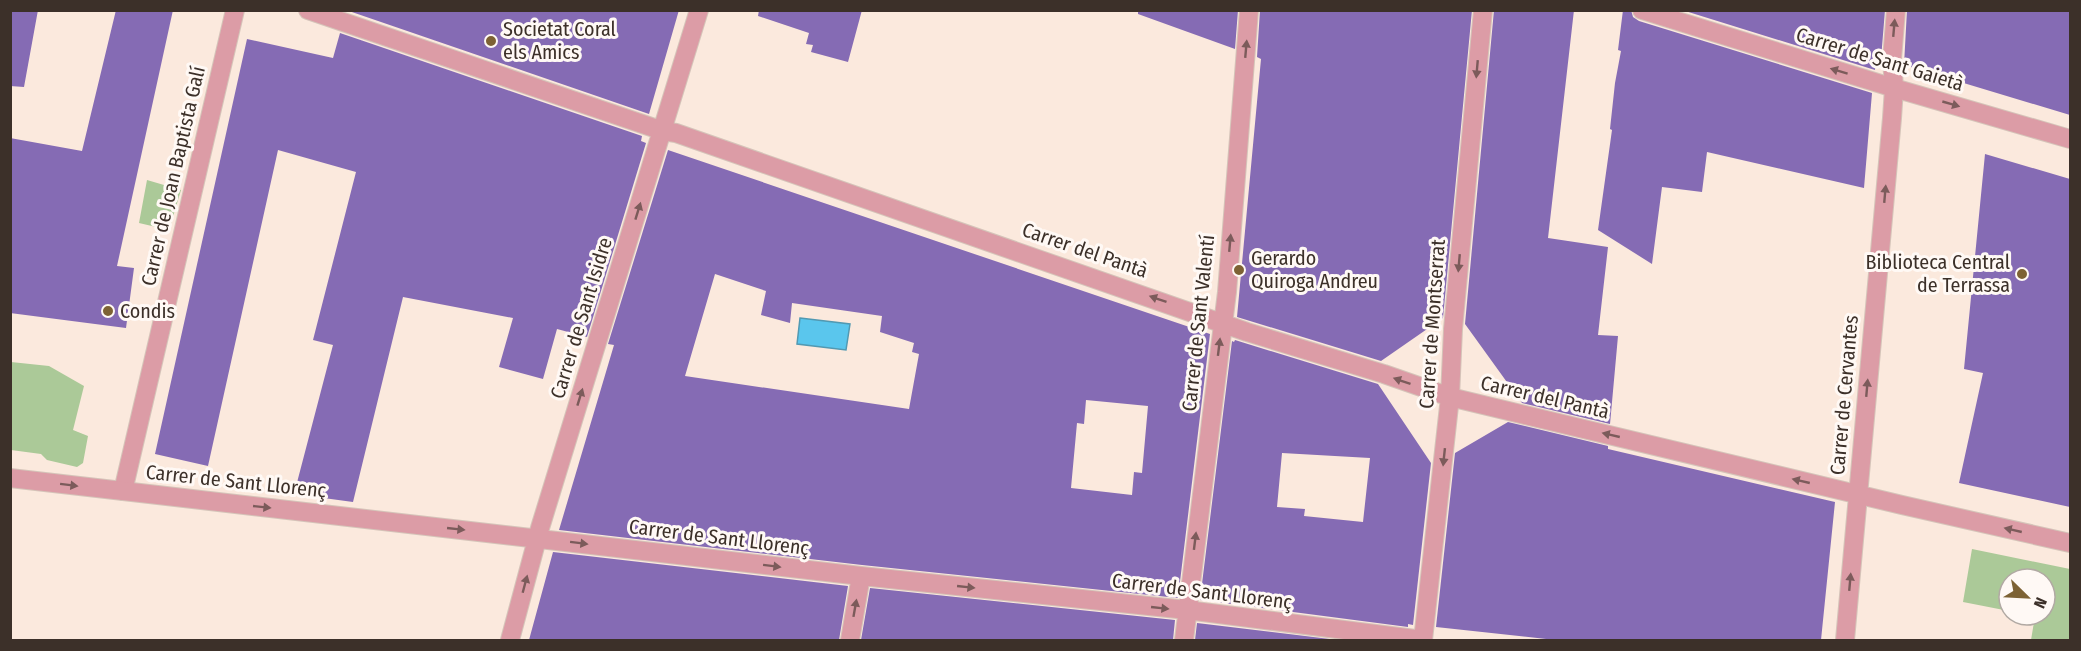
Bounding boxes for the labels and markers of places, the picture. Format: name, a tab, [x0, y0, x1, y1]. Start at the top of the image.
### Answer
place label: Societat Coral els Amics	[503, 17, 616, 64]
marker: Societat Coral els Amics	[484, 34, 498, 48]
place label: Gerardo Quiroga Andreu	[1251, 246, 1378, 293]
place label: Biblioteca Central de Terrassa	[1866, 250, 2010, 297]
marker: Gerardo Quiroga Andreu	[1232, 263, 1246, 277]
marker: Biblioteca Central de Terrassa	[2015, 267, 2029, 281]
place label: Condis	[120, 299, 175, 323]
marker: Condis	[101, 304, 115, 318]

